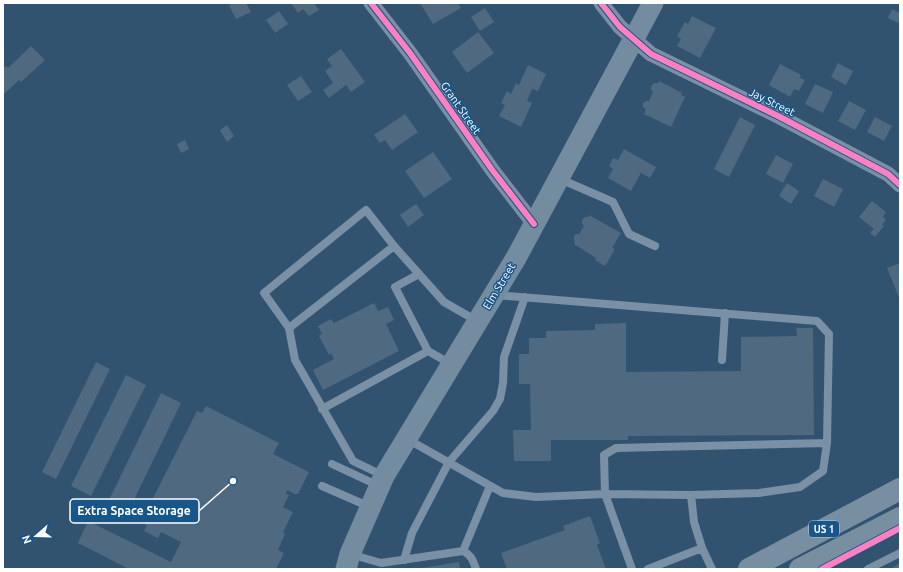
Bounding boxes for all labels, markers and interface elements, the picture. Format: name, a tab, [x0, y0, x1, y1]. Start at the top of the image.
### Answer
street label: Grant Street	[439, 80, 484, 137]
street label: Jay Street	[747, 86, 798, 119]
street label: Elm Street	[481, 260, 518, 311]
callout: Extra Space Storage	[70, 499, 199, 523]
text: Extra Space Storage	[77, 504, 191, 517]
north arrow	[16, 516, 56, 556]
road number: US 1	[809, 521, 839, 537]
text: N	[20, 534, 34, 545]

